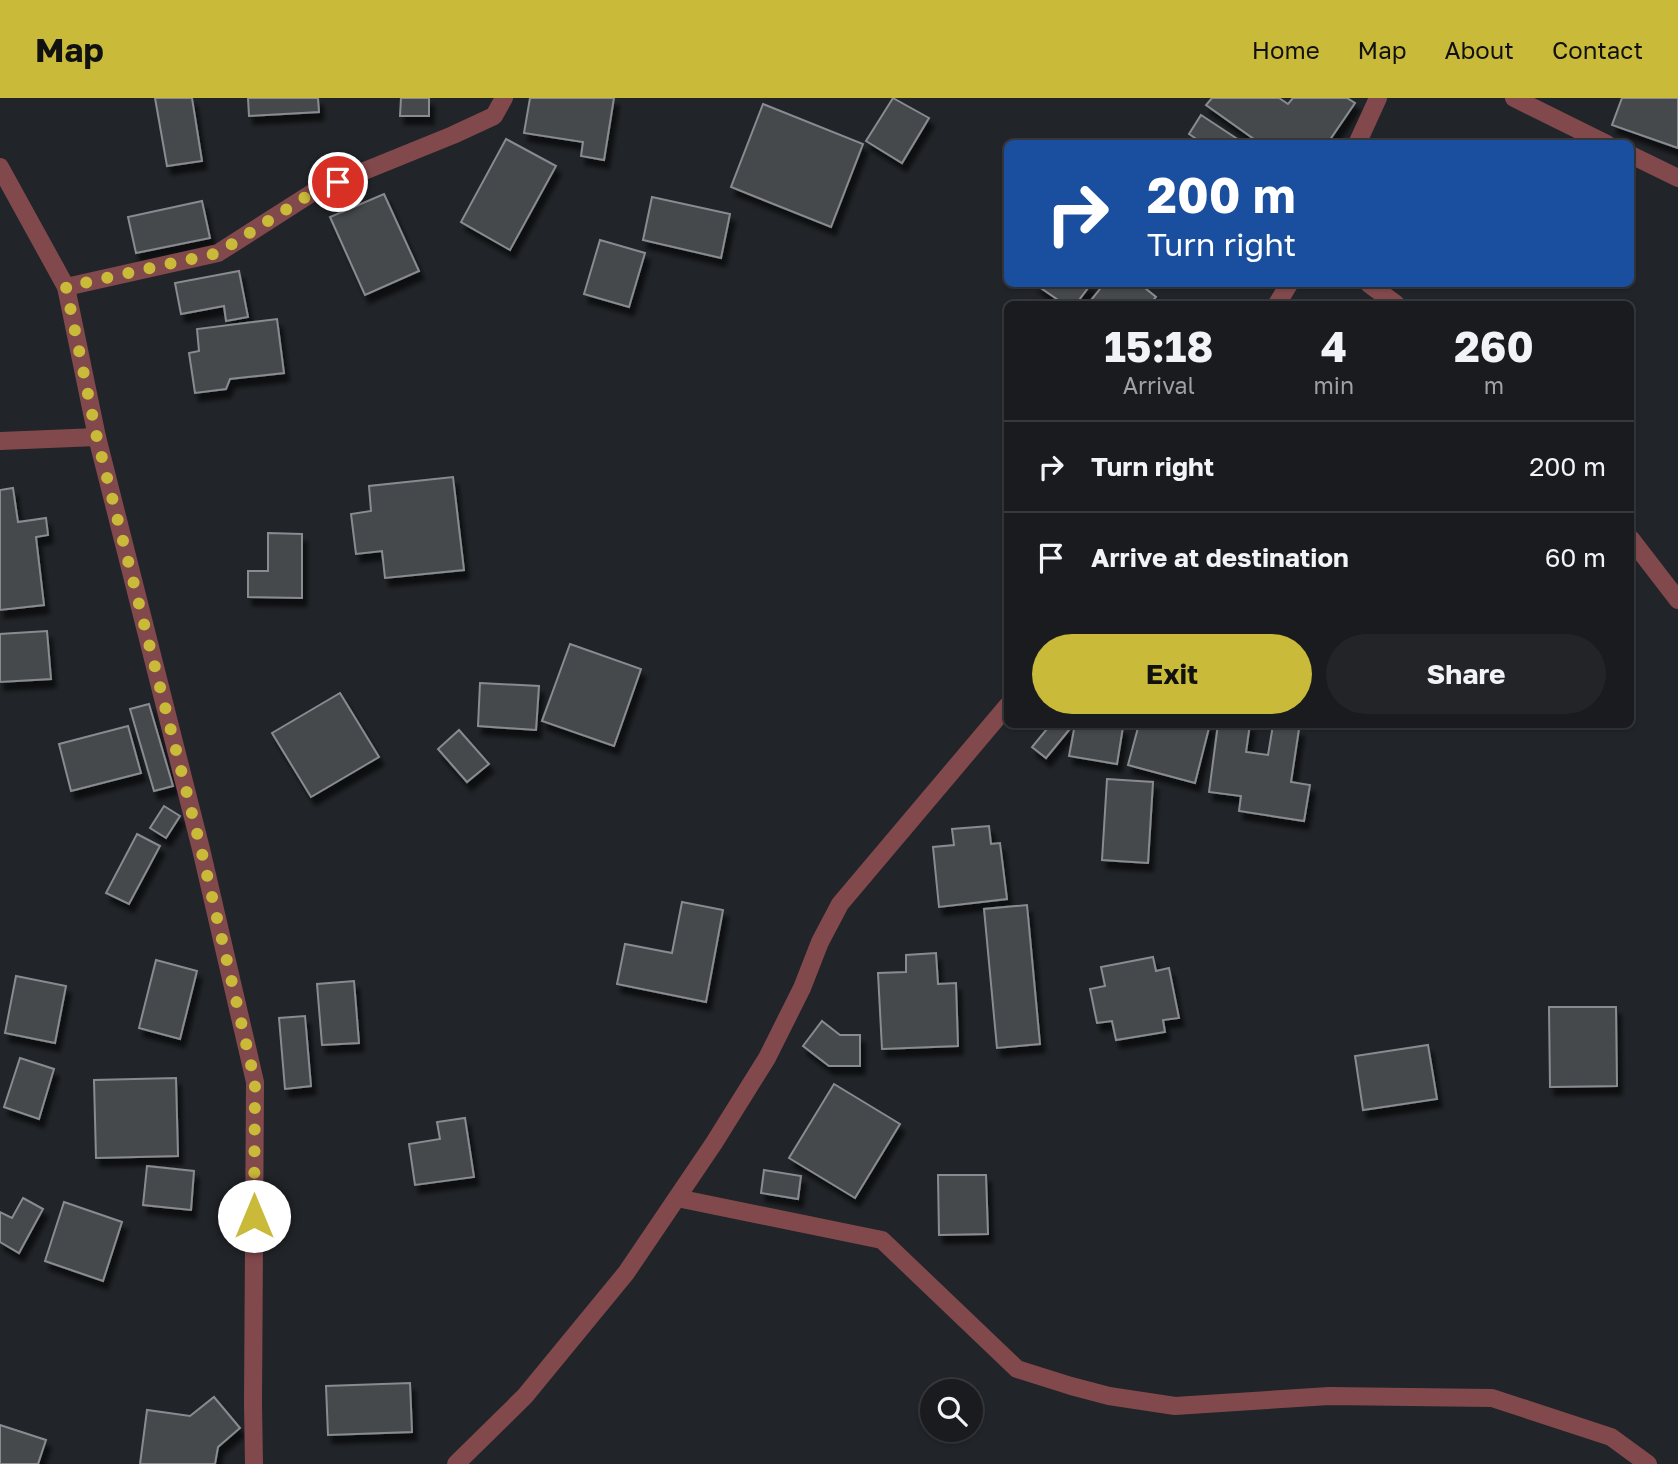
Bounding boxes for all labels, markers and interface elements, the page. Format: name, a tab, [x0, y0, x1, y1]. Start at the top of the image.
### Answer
text: Map	[35, 30, 104, 69]
text: Home	[1252, 35, 1320, 64]
text: Map	[1358, 35, 1407, 64]
text: About	[1445, 35, 1514, 64]
text: Contact	[1552, 35, 1643, 64]
pin	[308, 152, 368, 212]
icon: arrive	[319, 163, 357, 201]
text: 200 m	[1147, 165, 1296, 224]
icon: right	[1032, 168, 1123, 259]
text: Turn right	[1147, 225, 1296, 263]
text: 15:18	[1104, 321, 1213, 371]
text: 4	[1321, 321, 1347, 371]
text: 260	[1454, 321, 1534, 371]
text: Arrival	[1123, 371, 1195, 399]
text: min	[1313, 371, 1354, 399]
text: m	[1484, 371, 1504, 399]
icon: right	[1032, 448, 1070, 486]
text: Turn right	[1091, 451, 1214, 482]
text: 200 m	[1529, 451, 1606, 482]
icon: arrive	[1032, 539, 1070, 577]
text: Arrive at destination	[1091, 542, 1349, 573]
text: 60 m	[1545, 542, 1606, 573]
button: Exit	[1032, 634, 1312, 714]
button: Share	[1326, 634, 1606, 714]
position arrow	[217, 1179, 291, 1253]
map controls	[920, 1379, 983, 1442]
button: search	[920, 1379, 983, 1442]

